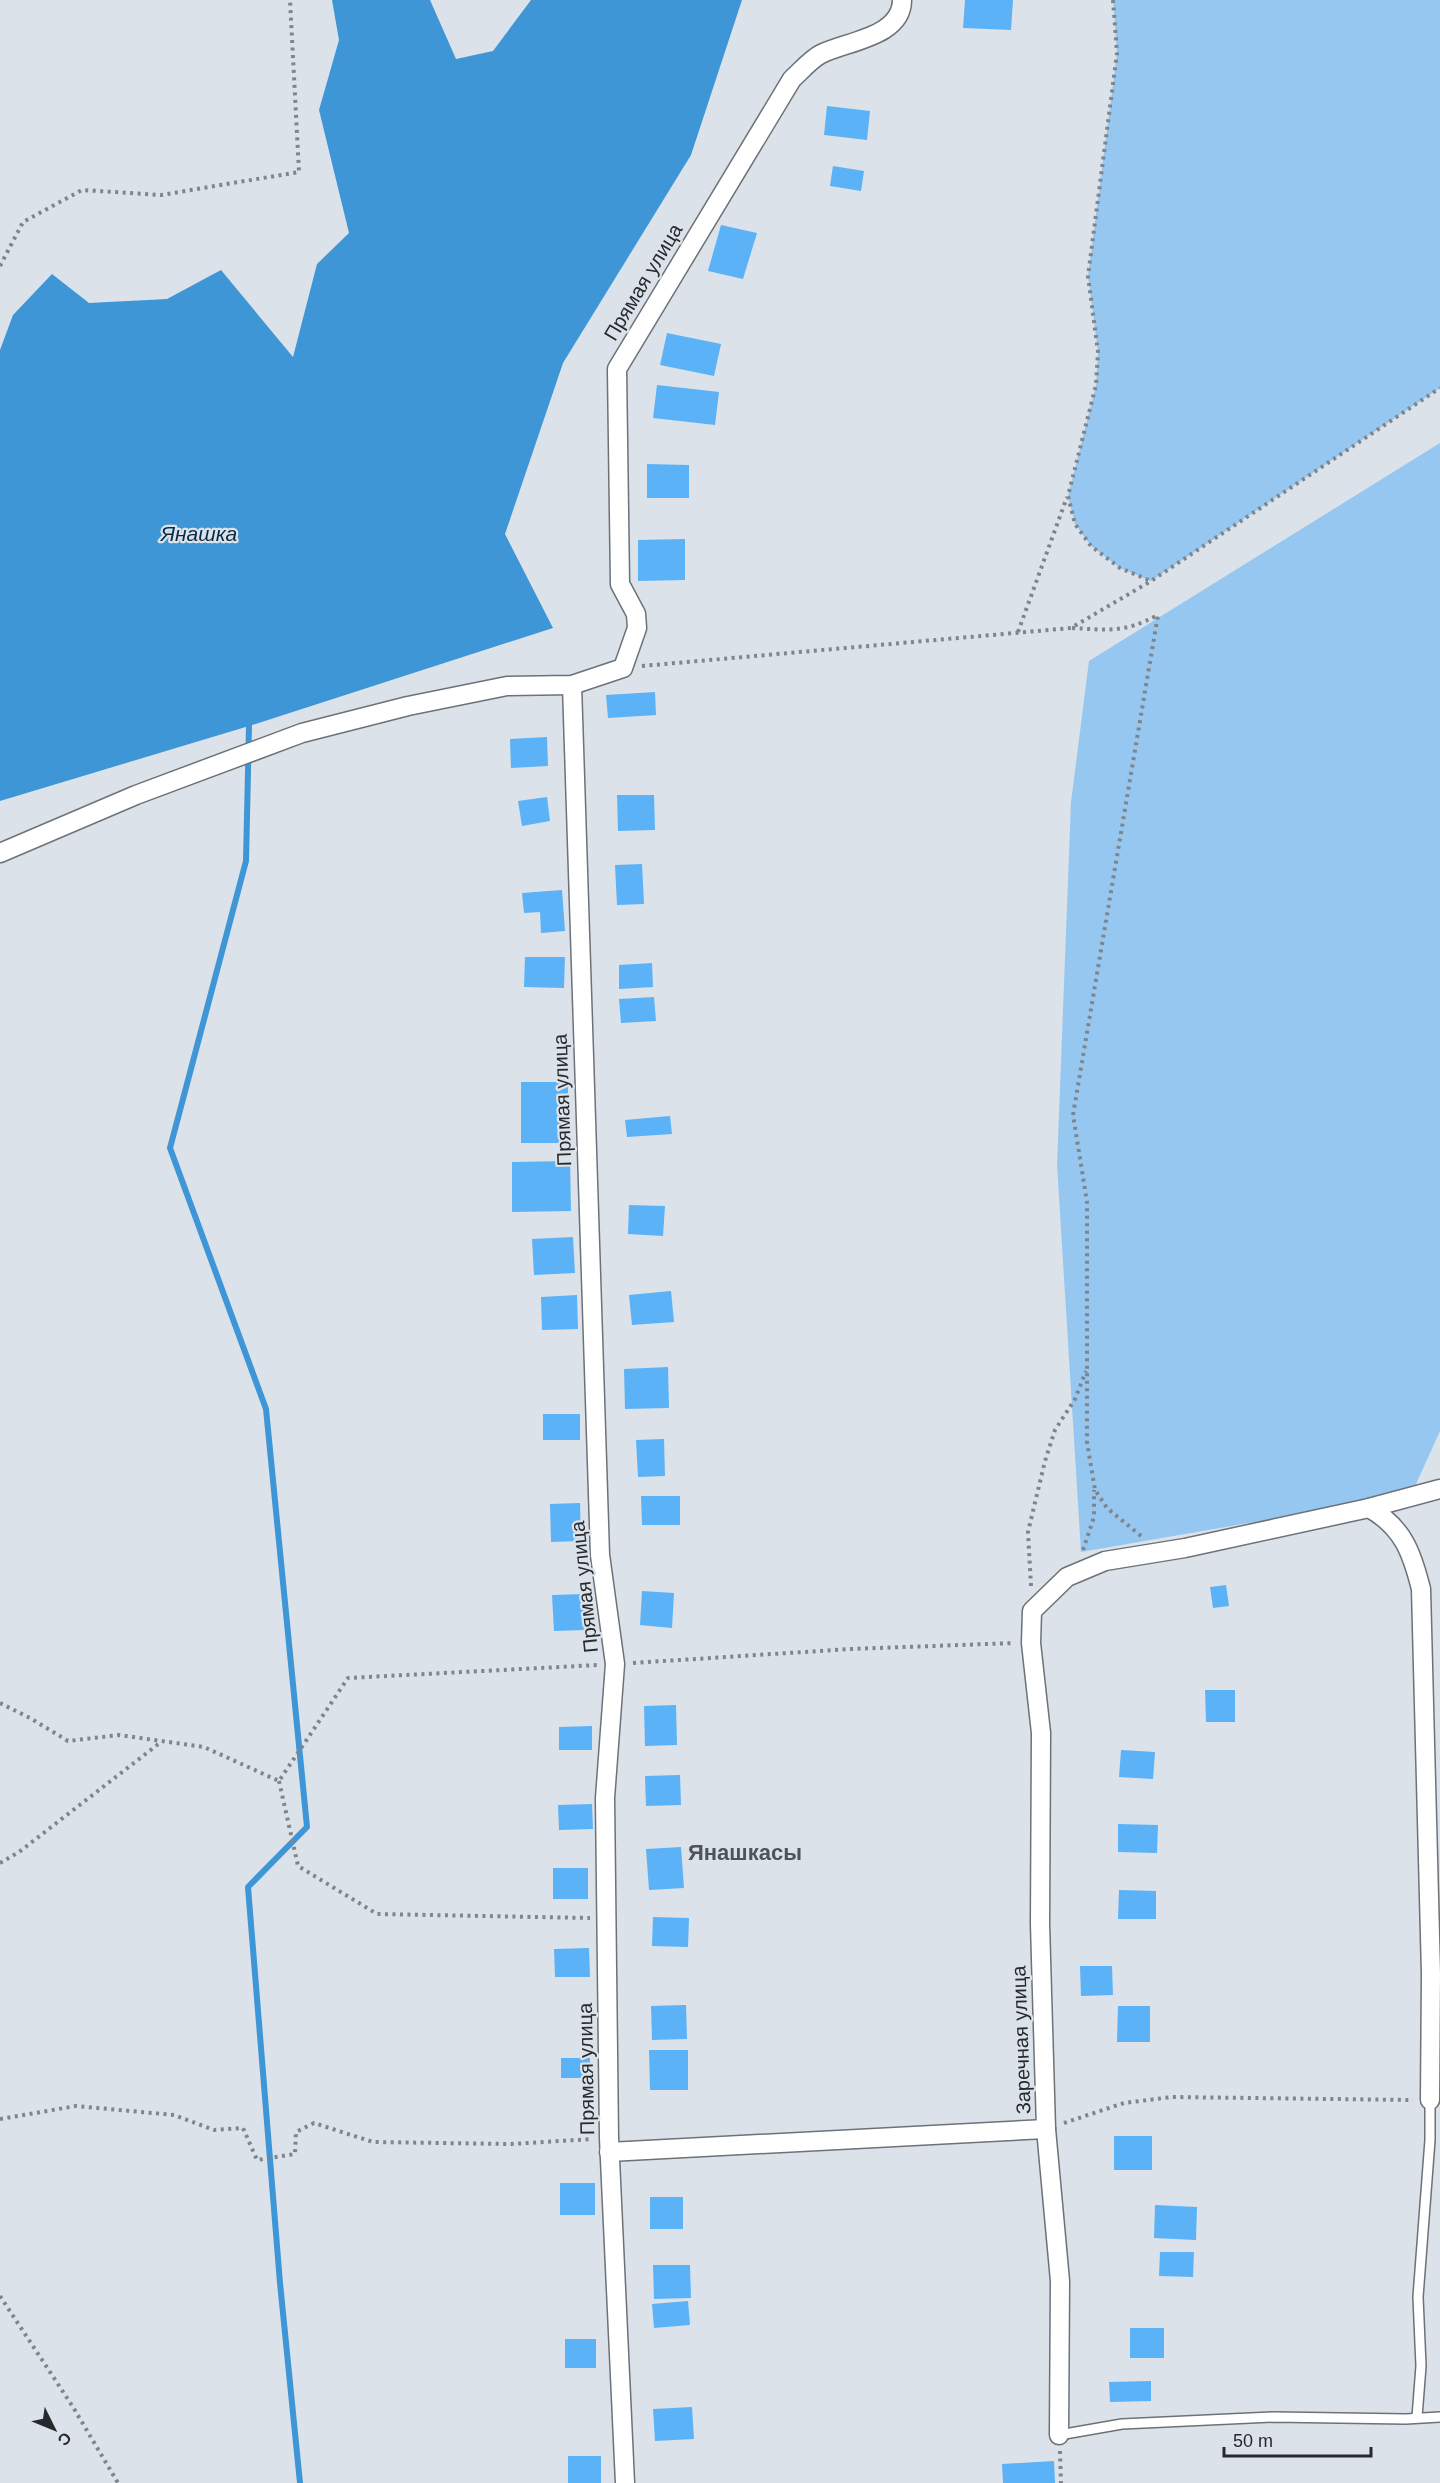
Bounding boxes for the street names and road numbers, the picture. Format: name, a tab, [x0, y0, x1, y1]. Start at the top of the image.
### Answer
street label: Прямая улица	[599, 219, 687, 344]
street label: Прямая улица	[549, 1033, 575, 1167]
street label: Прямая улица	[566, 1519, 602, 1654]
street label: Заречная улица	[1007, 1964, 1035, 2115]
street label: Прямая улица	[574, 2002, 598, 2135]

